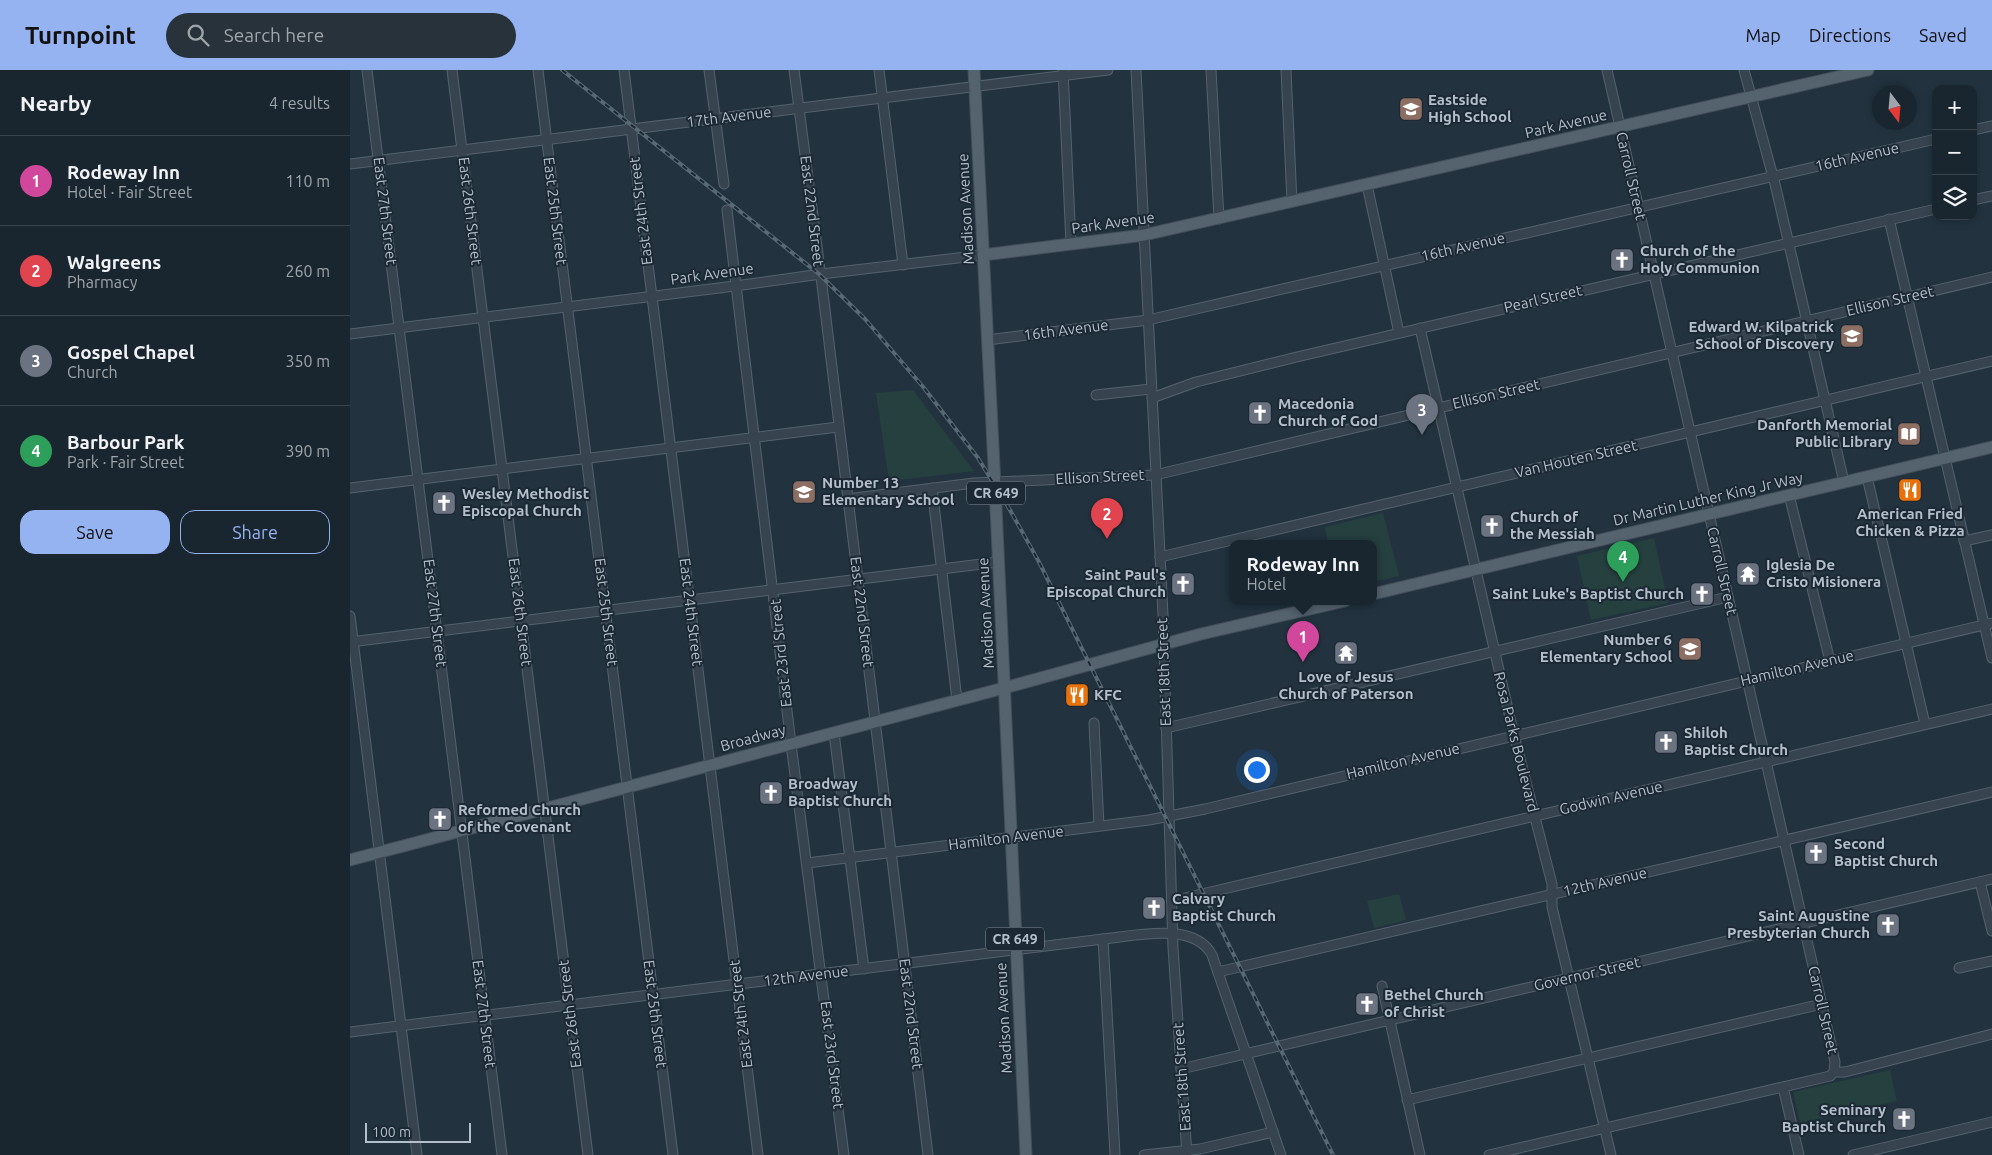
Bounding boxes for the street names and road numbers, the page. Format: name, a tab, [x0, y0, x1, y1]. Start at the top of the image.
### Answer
street label: 17th Avenue	[686, 103, 772, 130]
street label: Park Avenue	[1523, 106, 1609, 141]
street label: Carroll Street	[1613, 130, 1650, 222]
street label: 16th Avenue	[1813, 139, 1900, 174]
street label: Madison Avenue	[954, 153, 977, 265]
street label: East 22nd Street	[797, 155, 828, 267]
street label: East 27th Street	[370, 156, 401, 266]
street label: East 26th Street	[455, 156, 486, 266]
street label: East 25th Street	[540, 156, 571, 266]
street label: East 24th Street	[625, 156, 656, 266]
street label: Park Avenue	[1070, 208, 1156, 237]
street label: 16th Avenue	[1419, 229, 1506, 264]
street label: Park Avenue	[669, 259, 755, 288]
street label: Pearl Street	[1502, 281, 1584, 316]
street label: Ellison Street	[1845, 282, 1935, 319]
street label: 16th Avenue	[1023, 316, 1109, 343]
street label: Ellison Street	[1451, 375, 1541, 412]
street label: Van Houten Street	[1513, 436, 1639, 481]
street label: Ellison Street	[1055, 466, 1145, 487]
street label: Dr Martin Luther King Jr Way	[1611, 468, 1805, 529]
road number: CR 649	[967, 482, 1025, 504]
street label: Carroll Street	[1704, 525, 1741, 617]
street label: East 22nd Street	[847, 556, 878, 668]
street label: East 26th Street	[505, 557, 536, 667]
street label: East 25th Street	[591, 557, 622, 667]
street label: East 24th Street	[676, 557, 707, 667]
street label: Madison Avenue	[974, 557, 997, 669]
street label: East 27th Street	[420, 558, 451, 668]
street label: East 23rd Street	[766, 598, 795, 708]
street label: East 18th Street	[1153, 617, 1174, 727]
street label: Hamilton Avenue	[1739, 646, 1855, 689]
street label: Rosa Parks Boulevard	[1491, 670, 1542, 814]
street label: Broadway	[718, 721, 787, 754]
street label: Hamilton Avenue	[1345, 739, 1461, 782]
street label: Godwin Avenue	[1558, 777, 1664, 818]
street label: Hamilton Avenue	[947, 822, 1064, 853]
street label: 12th Avenue	[1561, 864, 1648, 899]
road number: CR 649	[986, 928, 1044, 951]
street label: Governor Street	[1532, 953, 1642, 994]
street label: East 22nd Street	[896, 958, 927, 1070]
street label: East 27th Street	[469, 959, 500, 1069]
street label: East 26th Street	[554, 959, 585, 1069]
street label: East 25th Street	[640, 959, 671, 1069]
street label: East 24th Street	[725, 959, 756, 1069]
street label: 12th Avenue	[763, 962, 849, 989]
street label: Madison Avenue	[992, 962, 1015, 1074]
street label: Carroll Street	[1805, 964, 1842, 1056]
street label: East 23rd Street	[817, 1000, 848, 1110]
street label: East 18th Street	[1169, 1022, 1194, 1132]

